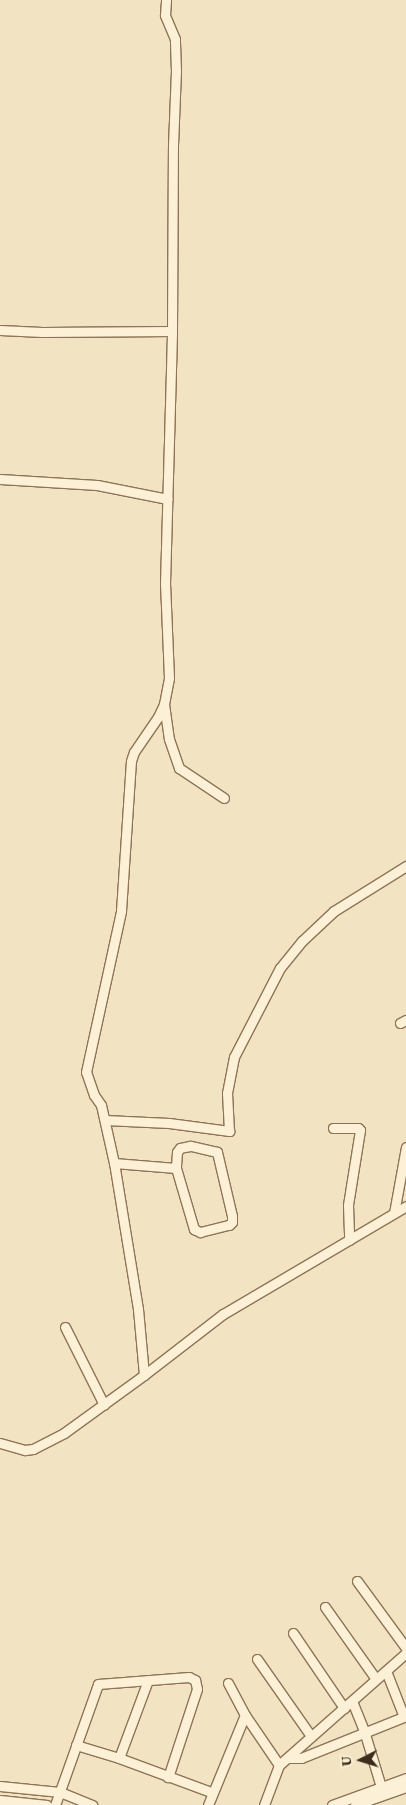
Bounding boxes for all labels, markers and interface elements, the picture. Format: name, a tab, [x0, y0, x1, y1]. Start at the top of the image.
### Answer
north arrow	[336, 1735, 386, 1785]
text: U	[336, 1755, 356, 1767]

